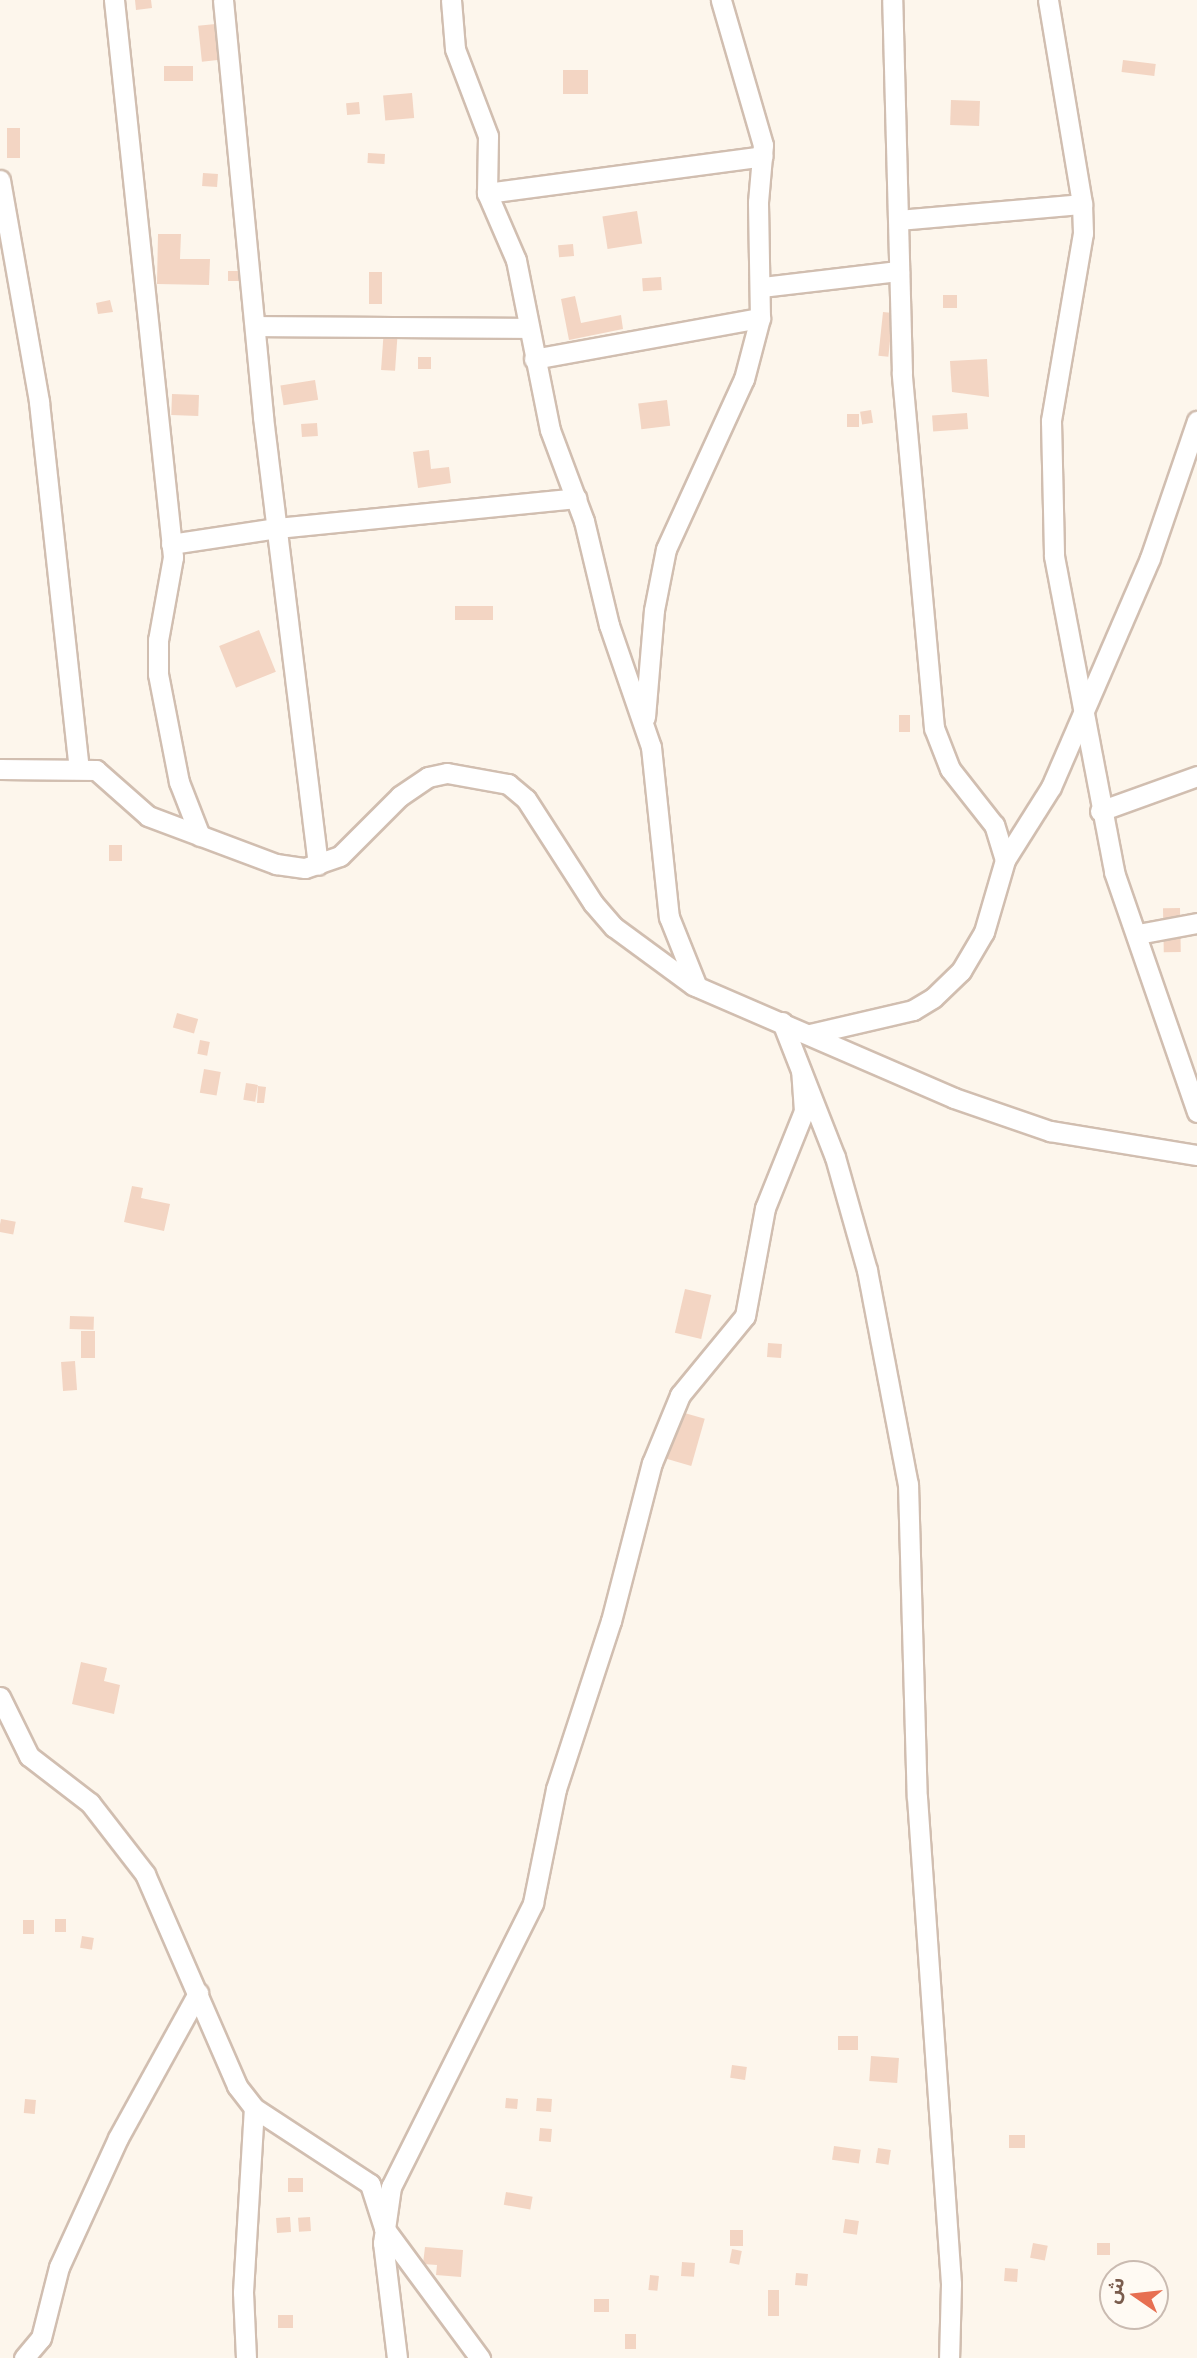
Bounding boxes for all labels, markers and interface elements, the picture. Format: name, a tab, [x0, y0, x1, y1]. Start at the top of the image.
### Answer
north arrow	[1099, 2260, 1169, 2330]
text: ش	[1100, 2275, 1130, 2306]

